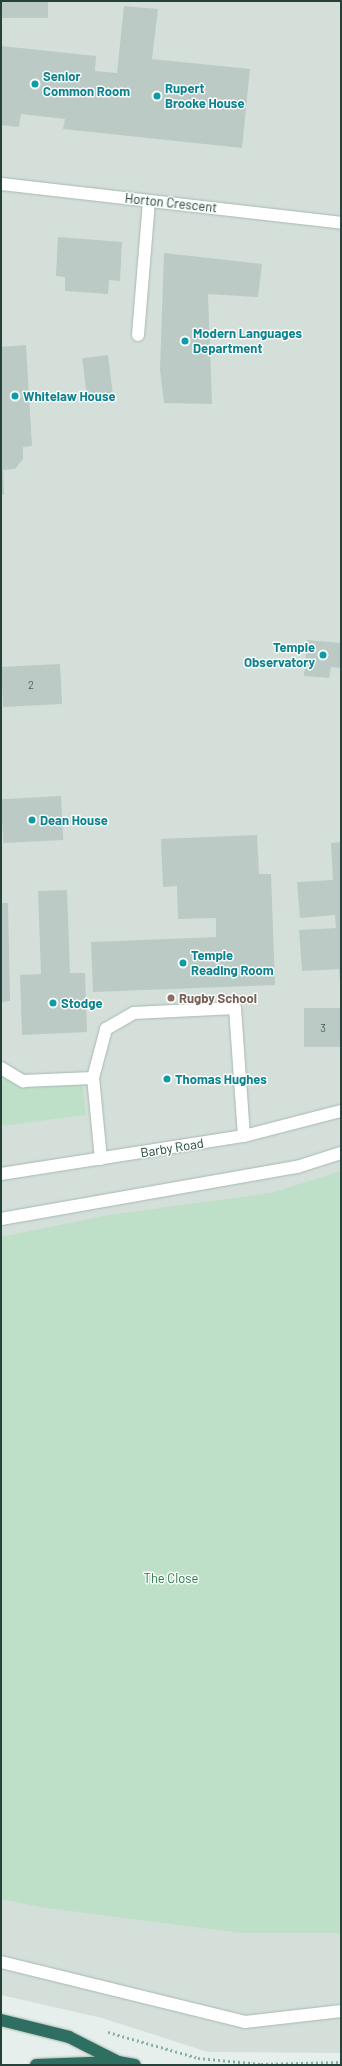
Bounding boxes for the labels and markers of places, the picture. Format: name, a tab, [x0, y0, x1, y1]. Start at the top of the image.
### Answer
place label: Senior Common Room	[43, 69, 130, 100]
marker: Senior Common Room	[30, 79, 40, 89]
place label: Rupert Brooke House	[165, 81, 244, 112]
marker: Rupert Brooke House	[152, 91, 162, 101]
place label: Modern Languages Department	[193, 326, 302, 357]
marker: Modern Languages Department	[180, 336, 190, 346]
place label: Whitelaw House	[23, 388, 116, 404]
marker: Whitelaw House	[10, 391, 20, 401]
place label: Temple Observatory	[244, 640, 315, 671]
marker: Temple Observatory	[318, 650, 328, 660]
place label: Dean House	[40, 812, 108, 828]
marker: Dean House	[27, 815, 37, 825]
place label: Temple Reading Room	[191, 948, 274, 979]
marker: Temple Reading Room	[178, 958, 188, 968]
place label: Rugby School	[179, 990, 257, 1006]
marker: Rugby School	[166, 993, 176, 1003]
place label: Stodge	[61, 995, 103, 1011]
marker: Stodge	[48, 998, 58, 1008]
place label: Thomas Hughes	[175, 1071, 267, 1087]
marker: Thomas Hughes	[162, 1074, 172, 1084]

